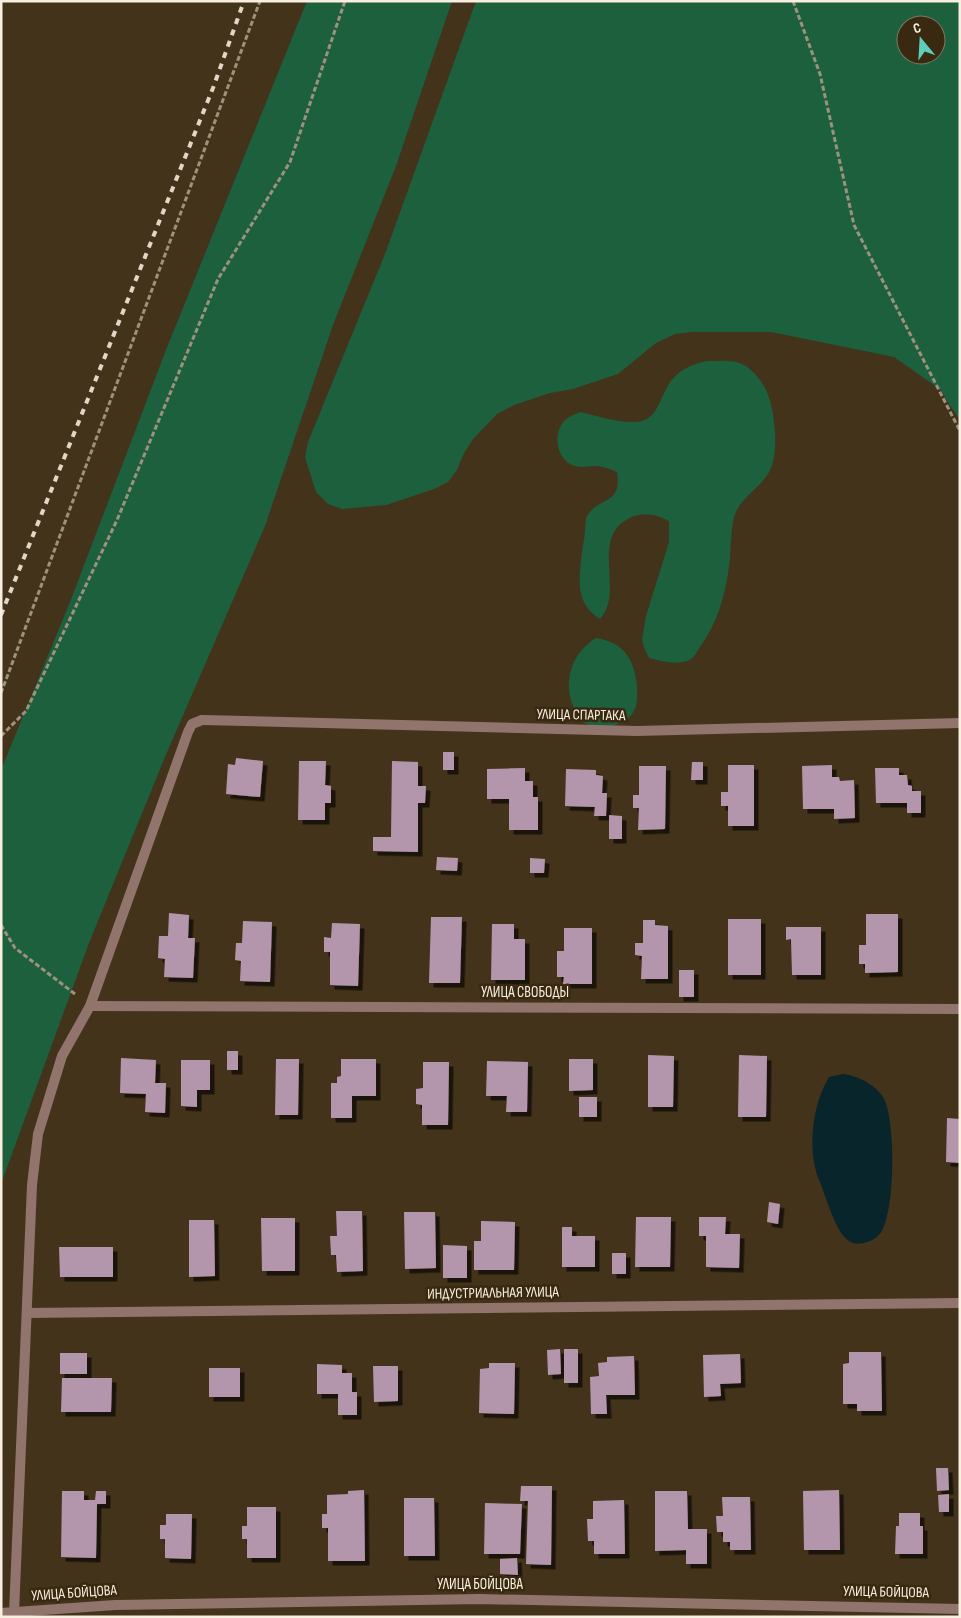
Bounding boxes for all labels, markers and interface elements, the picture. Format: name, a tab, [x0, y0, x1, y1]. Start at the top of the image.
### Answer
north arrow	[896, 15, 946, 65]
text: С	[911, 19, 923, 37]
street label: УЛИЦА СПАРТАКА	[536, 705, 626, 725]
street label: УЛИЦА СВОБОДЫ	[481, 983, 569, 1002]
street label: ИНДУСТРИАЛЬНАЯ УЛИЦА	[427, 1282, 560, 1304]
street label: УЛИЦА БОЙЦОВА	[437, 1575, 523, 1594]
street label: УЛИЦА БОЙЦОВА	[31, 1580, 118, 1605]
street label: УЛИЦА БОЙЦОВА	[843, 1582, 930, 1602]

